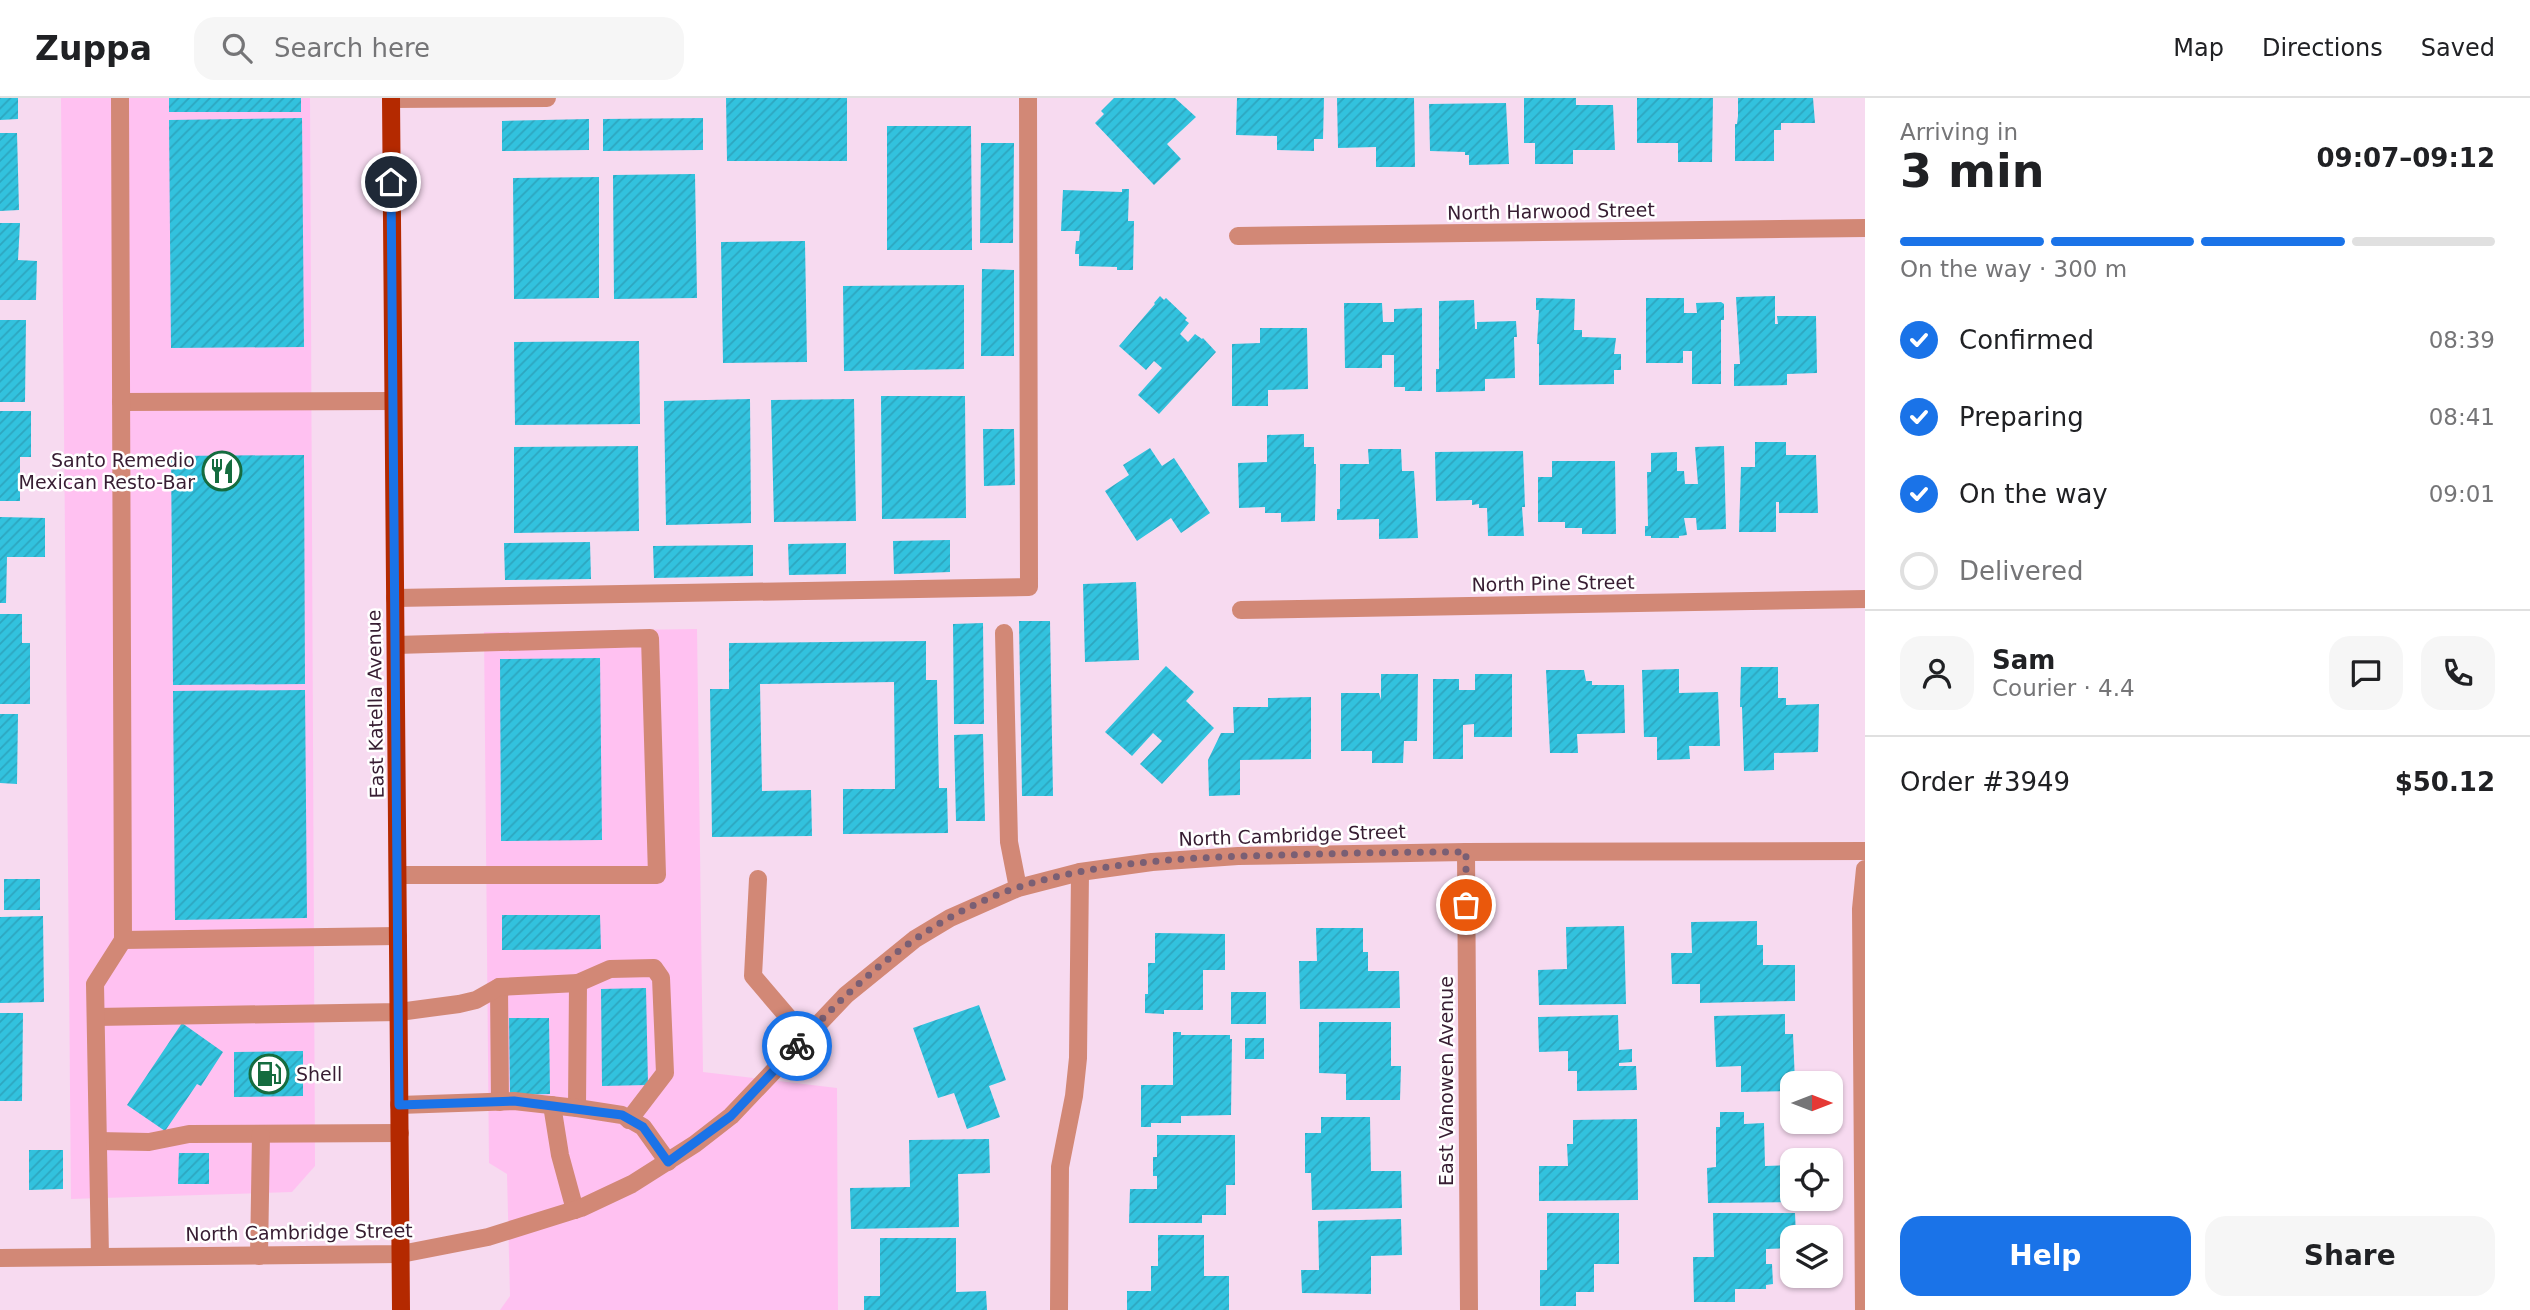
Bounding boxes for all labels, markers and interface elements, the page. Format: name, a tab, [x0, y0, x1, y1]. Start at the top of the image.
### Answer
search box	[194, 17, 684, 80]
text: Zuppa	[35, 29, 152, 68]
icon: search	[218, 29, 256, 67]
text: Search here	[274, 33, 430, 63]
text: Map	[2173, 34, 2224, 62]
text: Directions	[2262, 34, 2383, 62]
text: Saved	[2421, 34, 2495, 62]
text: Arriving in	[1900, 119, 2018, 145]
text: 09:07–09:12	[2316, 143, 2495, 173]
text: 3 min	[1900, 144, 2044, 198]
pin	[361, 152, 421, 212]
icon: home	[372, 163, 410, 201]
street label: North Harwood Street	[1447, 198, 1655, 224]
text: On the way · 300 m	[1900, 256, 2127, 282]
icon: check	[1900, 321, 1938, 359]
text: Confirmed	[1959, 325, 2094, 355]
text: 08:39	[2429, 327, 2495, 353]
icon: check	[1900, 398, 1938, 436]
text: Preparing	[1959, 402, 2084, 432]
text: 08:41	[2429, 404, 2495, 430]
place label: Santo Remedio Mexican Resto-Bar	[19, 449, 195, 493]
restaurant icon: Santo Remedio Mexican Resto-Bar	[201, 450, 243, 492]
icon: check	[1900, 475, 1938, 513]
text: On the way	[1959, 479, 2108, 509]
text: 09:01	[2429, 481, 2495, 507]
text: Delivered	[1959, 556, 2083, 586]
street label: North Pine Street	[1471, 571, 1635, 595]
street label: East Katella Avenue	[362, 609, 388, 799]
button: person	[1900, 636, 1974, 710]
button: chat	[2329, 636, 2403, 710]
button: phone	[2421, 636, 2495, 710]
text: Sam	[1992, 645, 2055, 675]
text: Courier · 4.4	[1992, 675, 2135, 701]
text: Order #3949	[1900, 767, 2070, 797]
text: $50.12	[2395, 767, 2495, 797]
street label: North Cambridge Street	[1178, 820, 1406, 850]
pin	[1436, 875, 1496, 935]
icon: bag	[1447, 886, 1485, 924]
street label: East Vanowen Avenue	[1435, 976, 1457, 1186]
courier	[762, 1011, 832, 1081]
icon: bike	[778, 1027, 816, 1065]
fuel station icon: Shell	[248, 1053, 290, 1095]
place label: Shell	[296, 1063, 342, 1085]
north arrow	[1780, 1071, 1843, 1134]
map controls	[1780, 1071, 1843, 1288]
button: locate	[1780, 1148, 1843, 1211]
button: Help	[1900, 1216, 2191, 1296]
button: Share	[2205, 1216, 2495, 1296]
street label: North Cambridge Street	[185, 1219, 413, 1245]
button: layers	[1780, 1225, 1843, 1288]

